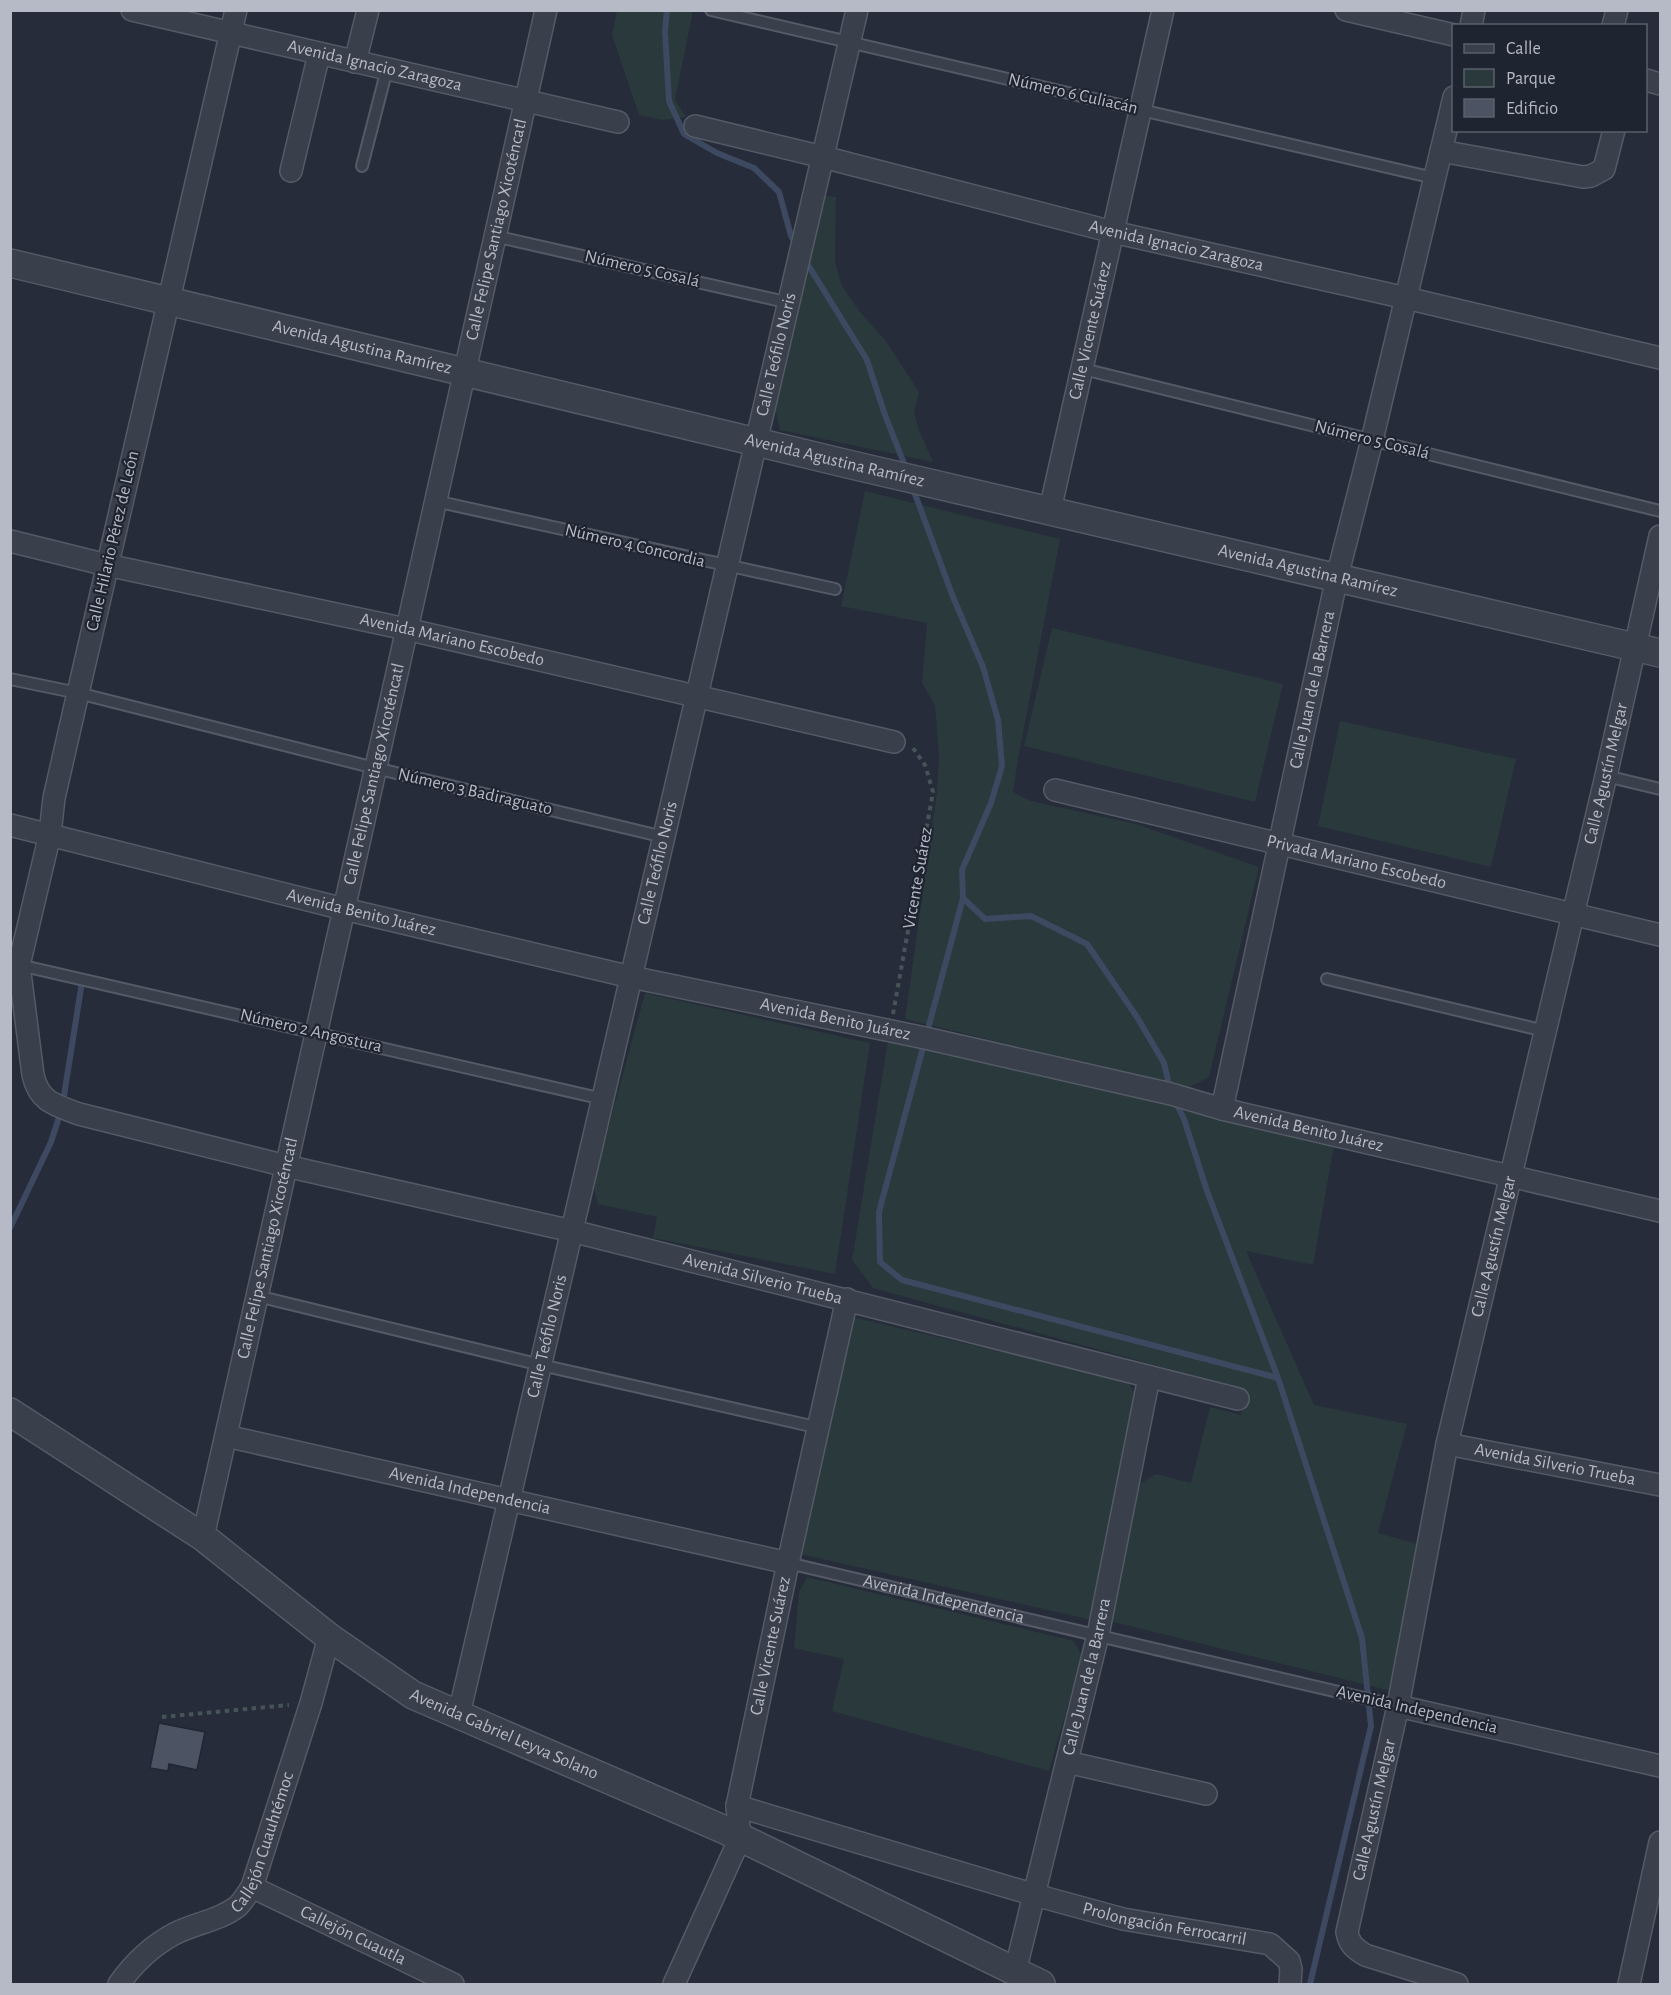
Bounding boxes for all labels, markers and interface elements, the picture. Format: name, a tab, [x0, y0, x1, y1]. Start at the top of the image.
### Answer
legend	[1452, 24, 1647, 132]
street label: Avenida Ignacio Zaragoza	[286, 37, 464, 95]
text: Calle	[1506, 40, 1541, 58]
street label: Número 6 Culiacán	[1006, 70, 1140, 118]
text: Parque	[1506, 70, 1555, 88]
text: Edificio	[1506, 100, 1558, 118]
street label: Calle Felipe Santiago Xicoténcatl	[463, 117, 530, 342]
street label: Avenida Ignacio Zaragoza	[1087, 217, 1265, 275]
street label: Número 5 Cosalá	[583, 247, 701, 291]
street label: Calle Vicente Suárez	[1066, 260, 1115, 401]
street label: Calle Teófilo Noris	[753, 291, 800, 418]
street label: Avenida Agustina Ramírez	[271, 317, 454, 378]
street label: Número 5 Cosalá	[1313, 417, 1431, 463]
street label: Avenida Agustina Ramírez	[743, 431, 926, 491]
street label: Calle Hilario Pérez de León	[83, 449, 143, 633]
street label: Número 4 Concordia	[563, 521, 707, 571]
street label: Avenida Agustina Ramírez	[1216, 541, 1400, 601]
street label: Calle Juan de la Barrera	[1287, 609, 1338, 770]
street label: Avenida Mariano Escobedo	[358, 610, 546, 670]
street label: Calle Felipe Santiago Xicoténcatl	[341, 662, 408, 886]
street label: Calle Agustín Melgar	[1581, 701, 1631, 846]
street label: Número 3 Badiraguato	[396, 765, 554, 819]
street label: Calle Teófilo Noris	[635, 799, 681, 926]
street label: Vicente Suárez	[900, 826, 936, 930]
street label: Privada Mariano Escobedo	[1265, 832, 1448, 892]
street label: Avenida Benito Juárez	[285, 886, 438, 939]
street label: Avenida Benito Juárez	[759, 995, 912, 1044]
street label: Número 2 Angostura	[238, 1006, 384, 1056]
street label: Avenida Benito Juárez	[1232, 1103, 1385, 1155]
street label: Calle Felipe Santiago Xicoténcatl	[234, 1136, 301, 1361]
street label: Calle Agustín Melgar	[1469, 1174, 1520, 1319]
street label: Avenida Silverio Trueba	[681, 1250, 844, 1308]
street label: Calle Teófilo Noris	[524, 1273, 570, 1400]
street label: Avenida Silverio Trueba	[1473, 1440, 1637, 1489]
street label: Avenida Independencia	[387, 1464, 552, 1518]
street label: Avenida Independencia	[861, 1572, 1026, 1627]
street label: Calle Vicente Suárez	[747, 1575, 794, 1717]
street label: Calle Juan de la Barrera	[1060, 1597, 1114, 1757]
street label: Avenida Independencia	[1335, 1683, 1499, 1737]
street label: Avenida Gabriel Leyva Solano	[407, 1686, 601, 1783]
street label: Calle Agustín Melgar	[1350, 1737, 1399, 1882]
street label: Callejón Cuauhtémoc	[228, 1770, 297, 1917]
street label: Prolongación Ferrocarril	[1081, 1899, 1248, 1949]
street label: Callejón Cuautla	[297, 1903, 409, 1969]

